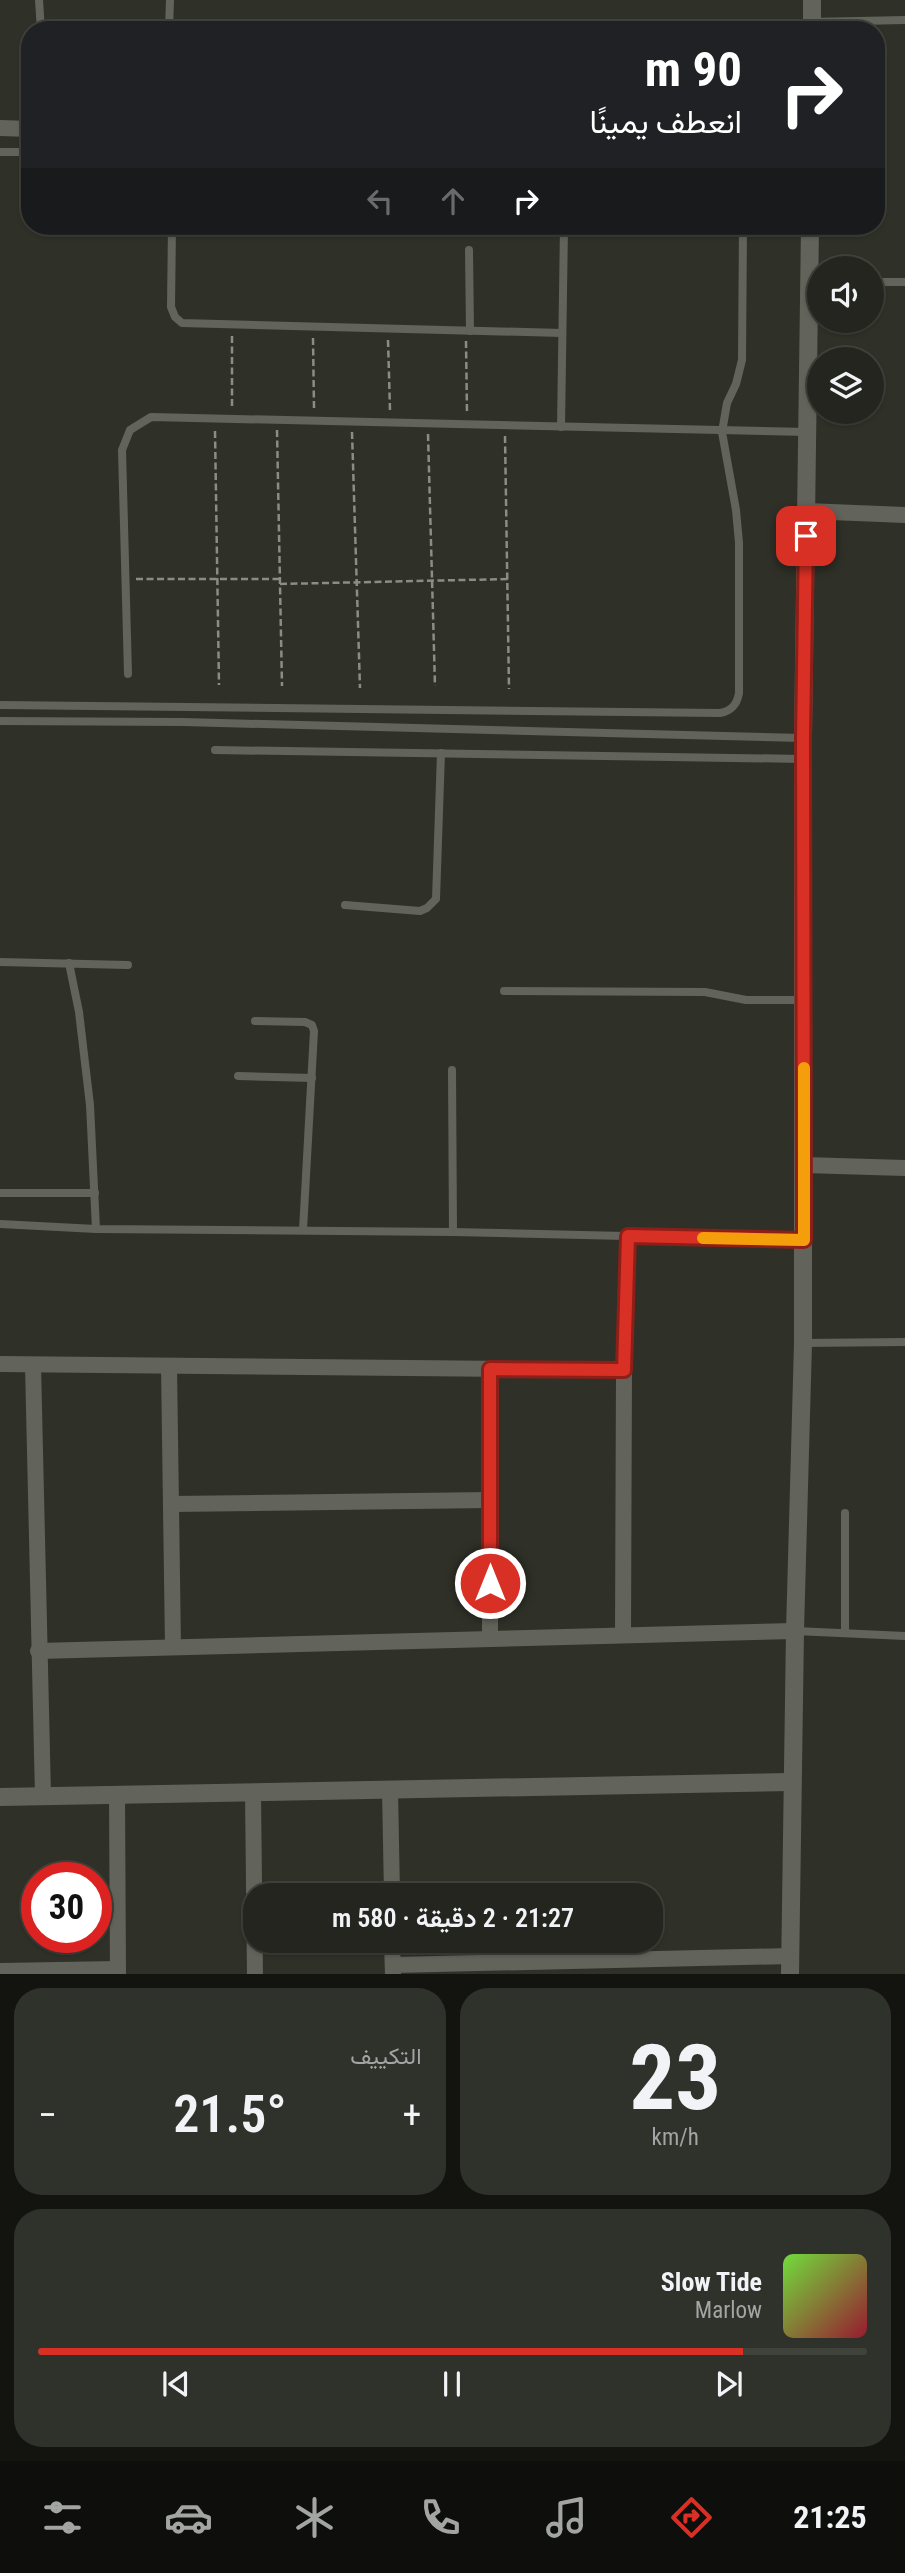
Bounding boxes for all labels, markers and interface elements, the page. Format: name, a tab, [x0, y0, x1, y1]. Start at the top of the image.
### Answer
text: 90 m	[645, 41, 742, 98]
icon: right	[766, 49, 857, 140]
text: انعطف يمينًا	[589, 103, 742, 141]
icon: left	[361, 182, 399, 220]
icon: ahead	[434, 182, 472, 220]
icon: right	[507, 182, 545, 220]
map controls	[807, 256, 884, 424]
button: sound	[807, 256, 884, 333]
button: layers	[807, 347, 884, 424]
pin	[776, 506, 836, 566]
icon: arrive	[787, 517, 825, 555]
position arrow	[453, 1546, 527, 1620]
speed limit sign: 30	[21, 1862, 112, 1953]
text: 21:27 · 2 دقيقة · 580 m	[332, 1903, 574, 1933]
text: 23	[629, 2025, 721, 2131]
text: التكييف	[350, 2043, 422, 2070]
text: 21.5°	[173, 2084, 286, 2145]
text: −	[38, 2093, 57, 2137]
text: +	[403, 2093, 422, 2137]
text: km/h	[652, 2124, 699, 2151]
text: Slow Tide	[661, 2267, 762, 2297]
text: Marlow	[695, 2297, 762, 2324]
icon: previous	[157, 2365, 195, 2403]
icon: pause	[433, 2365, 471, 2403]
icon: next	[710, 2365, 748, 2403]
icon: filters	[38, 2493, 87, 2542]
icon: car	[164, 2493, 213, 2542]
icon: climate	[290, 2493, 339, 2542]
icon: phone	[416, 2493, 465, 2542]
icon: music	[542, 2493, 591, 2542]
icon: directions	[667, 2493, 716, 2542]
text: 21:25	[793, 2498, 867, 2536]

